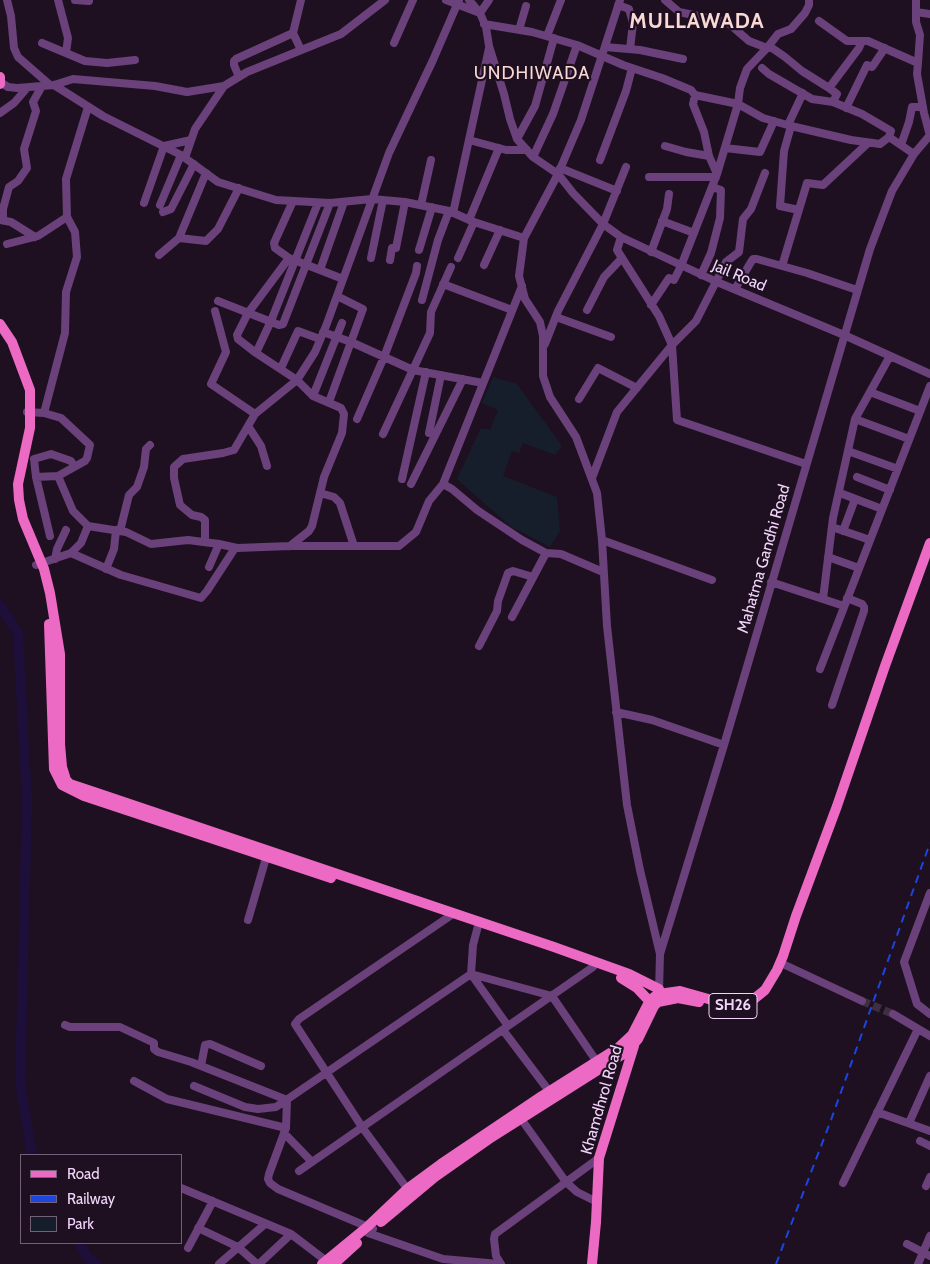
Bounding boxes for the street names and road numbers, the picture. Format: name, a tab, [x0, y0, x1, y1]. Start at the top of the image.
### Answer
street label: Jail Road	[709, 256, 769, 296]
street label: Mahatma Gandhi Road	[734, 482, 794, 636]
road number: SH26	[709, 994, 757, 1018]
street label: Khamdhrol Road	[577, 1043, 627, 1157]

